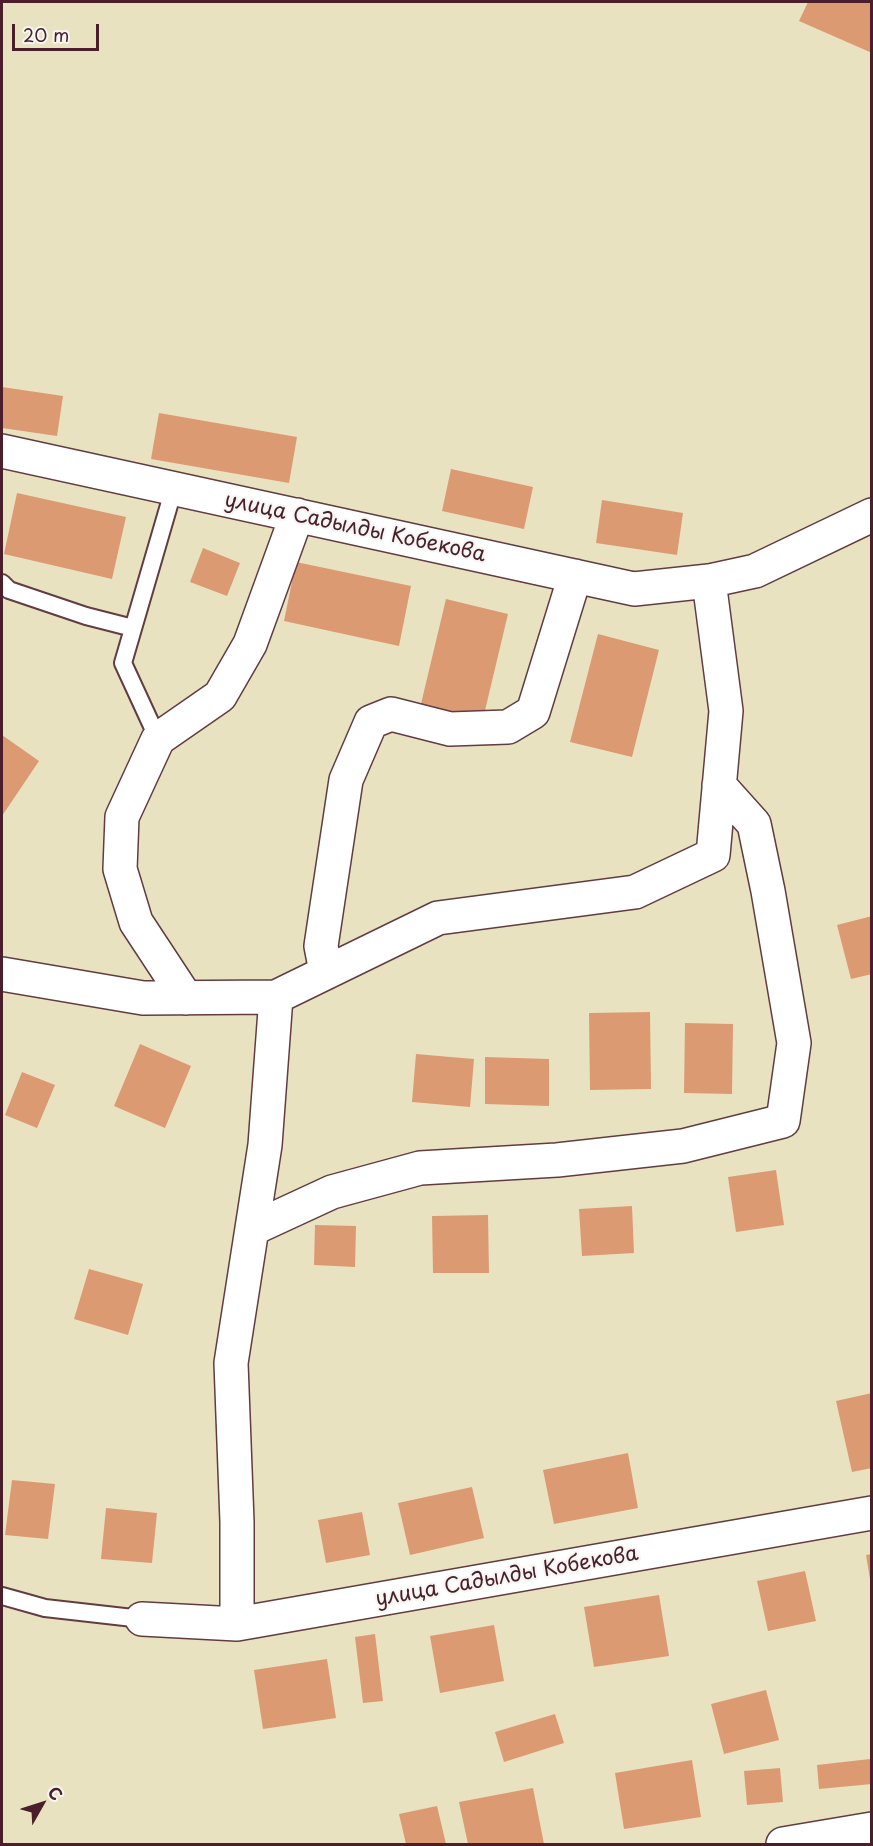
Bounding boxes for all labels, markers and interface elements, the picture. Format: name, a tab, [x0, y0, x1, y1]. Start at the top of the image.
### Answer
scale bar	[15, 12, 102, 50]
text: 20 m	[23, 21, 69, 48]
street label: улица Садылды Кобекова	[222, 488, 488, 568]
street label: улица Садылды Кобекова	[374, 1541, 640, 1613]
north arrow	[12, 1774, 72, 1834]
text: С	[43, 1780, 69, 1805]

